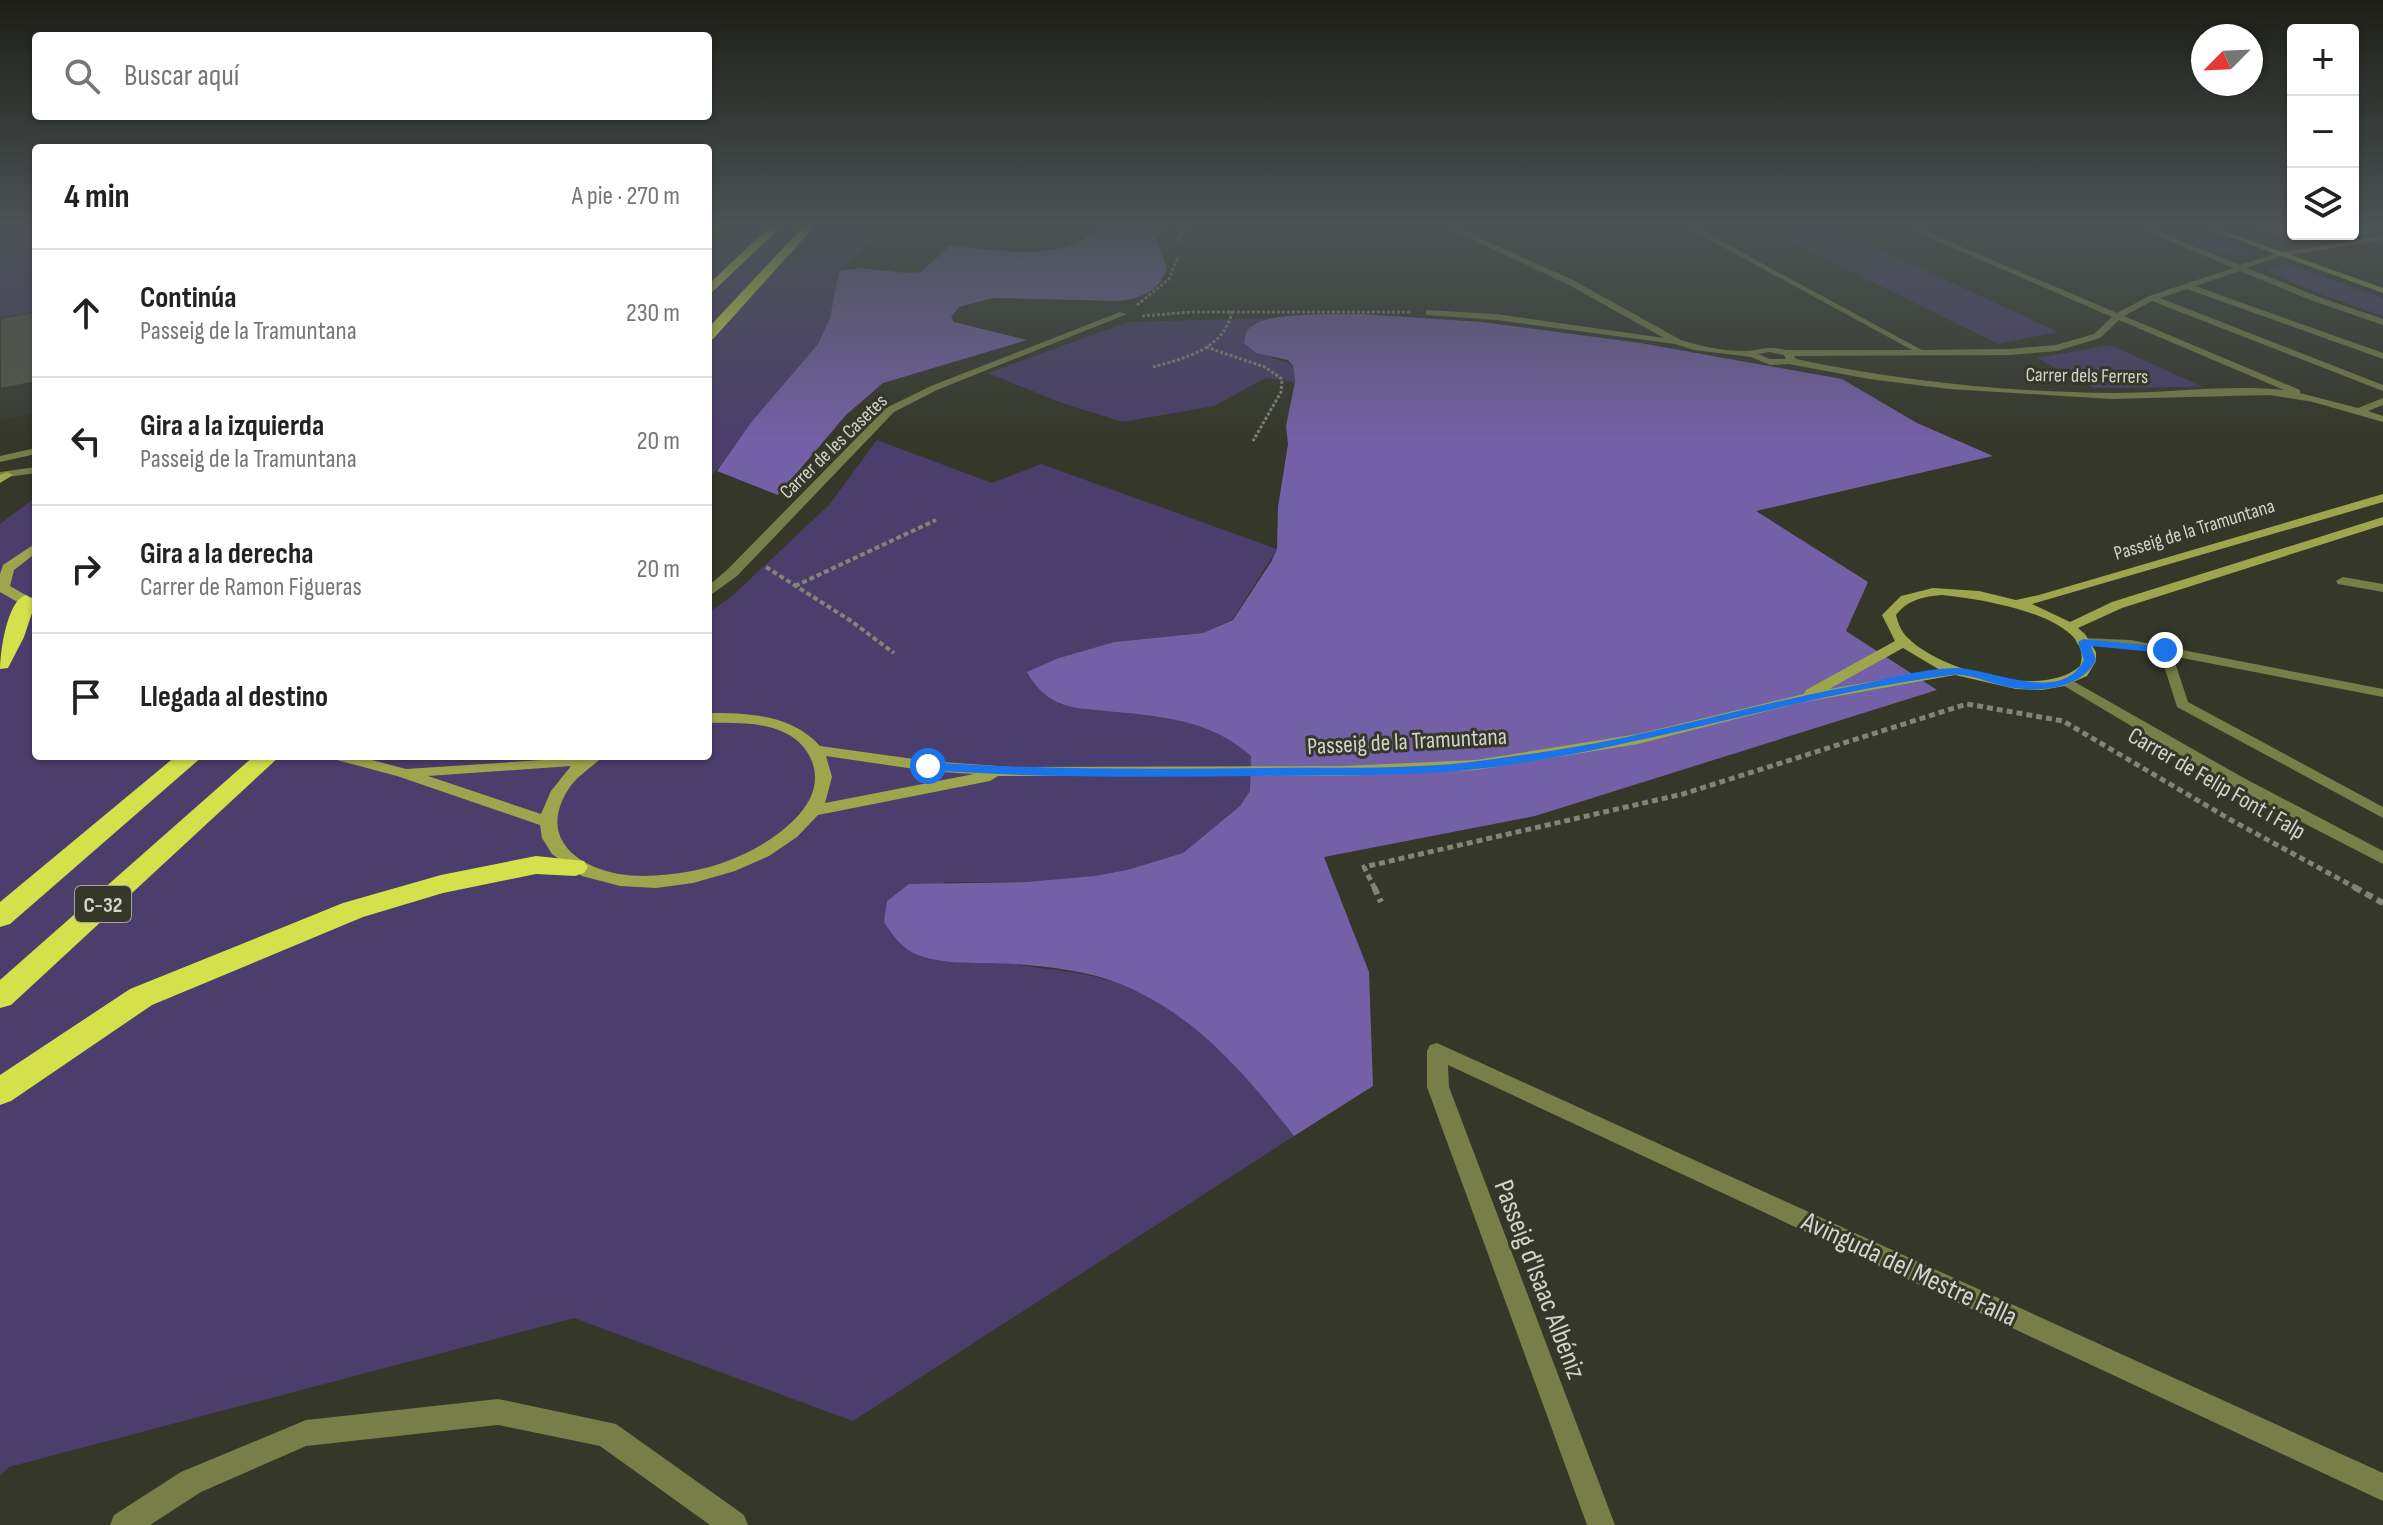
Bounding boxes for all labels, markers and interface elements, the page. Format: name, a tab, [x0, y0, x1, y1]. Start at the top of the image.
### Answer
north arrow	[2191, 24, 2263, 96]
map controls	[2287, 24, 2359, 240]
button: +	[2287, 24, 2359, 96]
search box	[32, 32, 712, 120]
icon: search	[60, 54, 104, 98]
text: Buscar aquí	[124, 58, 239, 94]
button: −	[2287, 96, 2359, 168]
button: layers	[2287, 168, 2359, 240]
text: 4 min	[64, 176, 130, 217]
text: A pie · 270 m	[572, 181, 680, 212]
text: Continúa	[140, 280, 236, 316]
icon: ahead	[64, 291, 108, 335]
text: 230 m	[626, 298, 680, 329]
text: Passeig de la Tramuntana	[140, 316, 357, 347]
street label: Carrer dels Ferrers	[2025, 363, 2149, 389]
street label: Carrer de les Casetes	[775, 389, 892, 504]
text: Gira a la izquierda	[140, 408, 324, 444]
icon: left	[64, 419, 108, 463]
text: 20 m	[637, 426, 680, 457]
text: Passeig de la Tramuntana	[140, 444, 357, 475]
street label: Passeig de la Tramuntana	[2111, 494, 2278, 566]
text: Gira a la derecha	[140, 536, 314, 572]
icon: right	[64, 547, 108, 591]
text: 20 m	[637, 554, 680, 585]
text: Carrer de Ramon Figueras	[140, 572, 362, 603]
route end	[2147, 632, 2183, 668]
icon: arrive	[64, 675, 108, 719]
text: Llegada al destino	[140, 679, 328, 715]
street label: Carrer de Felip Font i Falp	[2123, 721, 2311, 846]
street label: Passeig de la Tramuntana	[1306, 722, 1508, 761]
route start	[910, 748, 946, 784]
road number: C-32	[75, 886, 131, 922]
street label: Passeig d'Isaac Albéniz	[1486, 1175, 1593, 1384]
street label: Avinguda del Mestre Falla	[1795, 1205, 2022, 1334]

